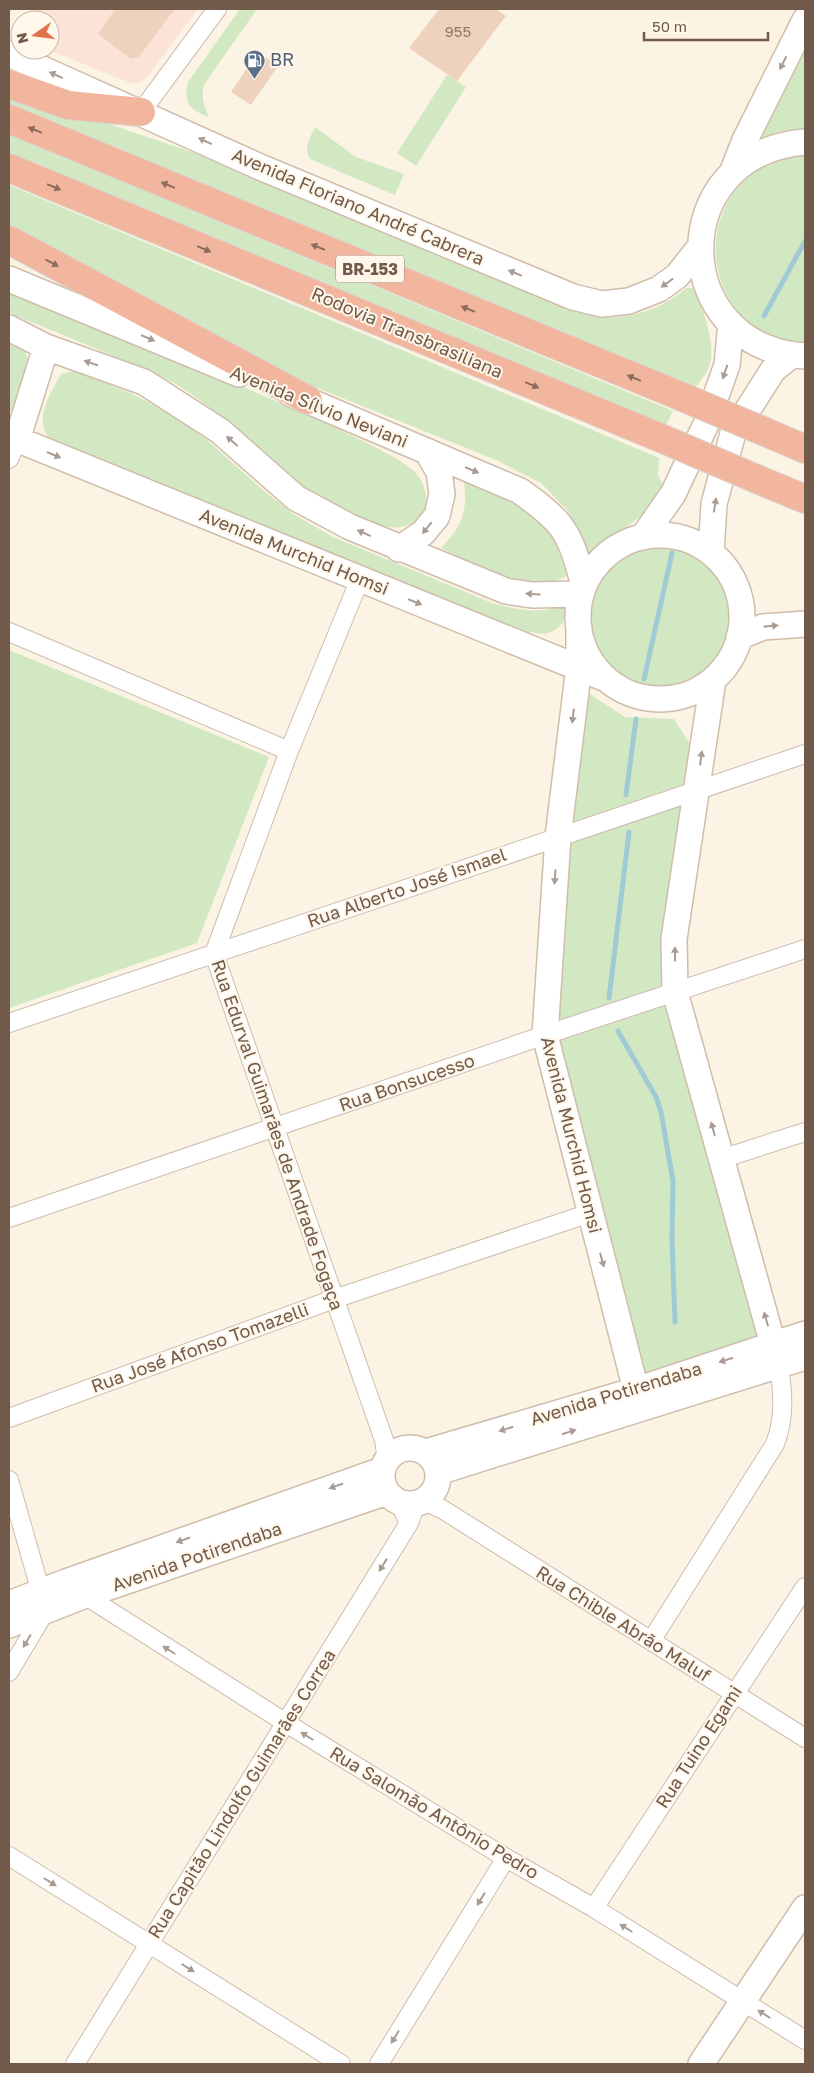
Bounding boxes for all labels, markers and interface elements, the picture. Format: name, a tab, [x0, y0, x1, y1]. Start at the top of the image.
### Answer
north arrow	[10, 10, 60, 60]
scale bar	[644, 10, 768, 42]
text: 50 m	[652, 17, 687, 35]
house number: 955	[445, 22, 471, 40]
text: N	[12, 31, 31, 45]
fuel station icon: BR	[242, 48, 266, 79]
place label: BR	[270, 48, 294, 70]
one-way arrow	[779, 56, 787, 70]
one-way arrow	[49, 71, 63, 79]
one-way arrow	[27, 126, 42, 134]
one-way arrow	[198, 137, 212, 145]
street label: Avenida Floriano André Cabrera	[229, 143, 488, 269]
one-way arrow	[161, 180, 175, 188]
one-way arrow	[47, 183, 62, 191]
one-way arrow	[310, 243, 325, 251]
one-way arrow	[197, 246, 211, 254]
road number: BR-153	[336, 255, 404, 282]
one-way arrow	[45, 259, 58, 268]
one-way arrow	[508, 269, 522, 277]
one-way arrow	[661, 277, 674, 288]
street label: Rodovia Transbrasiliana	[308, 282, 506, 382]
one-way arrow	[460, 305, 475, 313]
one-way arrow	[141, 334, 155, 342]
one-way arrow	[83, 359, 98, 367]
street label: Avenida Sílvio Neviani	[227, 360, 411, 452]
one-way arrow	[720, 365, 728, 380]
one-way arrow	[627, 373, 642, 381]
one-way arrow	[525, 381, 540, 389]
one-way arrow	[225, 436, 238, 447]
one-way arrow	[47, 451, 62, 459]
one-way arrow	[465, 467, 479, 475]
one-way arrow	[711, 496, 719, 512]
street label: Avenida Murchid Homsi	[197, 503, 392, 599]
one-way arrow	[422, 521, 433, 534]
one-way arrow	[357, 529, 371, 537]
one-way arrow	[524, 590, 540, 598]
one-way arrow	[408, 598, 422, 606]
one-way arrow	[764, 622, 780, 630]
one-way arrow	[569, 708, 577, 724]
one-way arrow	[697, 750, 705, 766]
street label: Rua Alberto José Ismael	[304, 843, 509, 931]
one-way arrow	[551, 869, 559, 885]
one-way arrow	[671, 946, 679, 962]
street label: Rua Edurval Guimarães de Andrade Fogaça	[207, 956, 348, 1313]
street label: Avenida Murchid Homsi	[537, 1034, 607, 1235]
street label: Rua Bonsucesso	[336, 1049, 477, 1116]
one-way arrow	[709, 1121, 717, 1136]
one-way arrow	[599, 1252, 607, 1267]
street label: Rua José Afonso Tomazelli	[88, 1297, 311, 1397]
one-way arrow	[762, 1311, 770, 1327]
street label: Avenida Potirendaba	[527, 1356, 704, 1430]
one-way arrow	[718, 1357, 733, 1364]
one-way arrow	[498, 1425, 513, 1433]
one-way arrow	[561, 1427, 576, 1435]
one-way arrow	[329, 1483, 344, 1490]
street label: Avenida Potirendaba	[109, 1517, 284, 1595]
one-way arrow	[175, 1536, 190, 1544]
one-way arrow	[379, 1558, 388, 1571]
street label: Rua Chible Abrão Maluf	[532, 1560, 715, 1686]
one-way arrow	[23, 1634, 32, 1648]
street label: Rua Capitão Lindolfo Guimarães Correa	[143, 1645, 340, 1942]
one-way arrow	[163, 1645, 176, 1654]
street label: Rua Tuino Egami	[650, 1681, 746, 1812]
one-way arrow	[301, 1731, 314, 1740]
street label: Rua Salomão Antônio Pedro	[326, 1741, 543, 1883]
one-way arrow	[44, 1877, 57, 1886]
one-way arrow	[476, 1893, 485, 1906]
one-way arrow	[620, 1923, 633, 1932]
one-way arrow	[181, 1963, 195, 1972]
one-way arrow	[757, 2009, 770, 2018]
one-way arrow	[391, 2031, 400, 2044]

